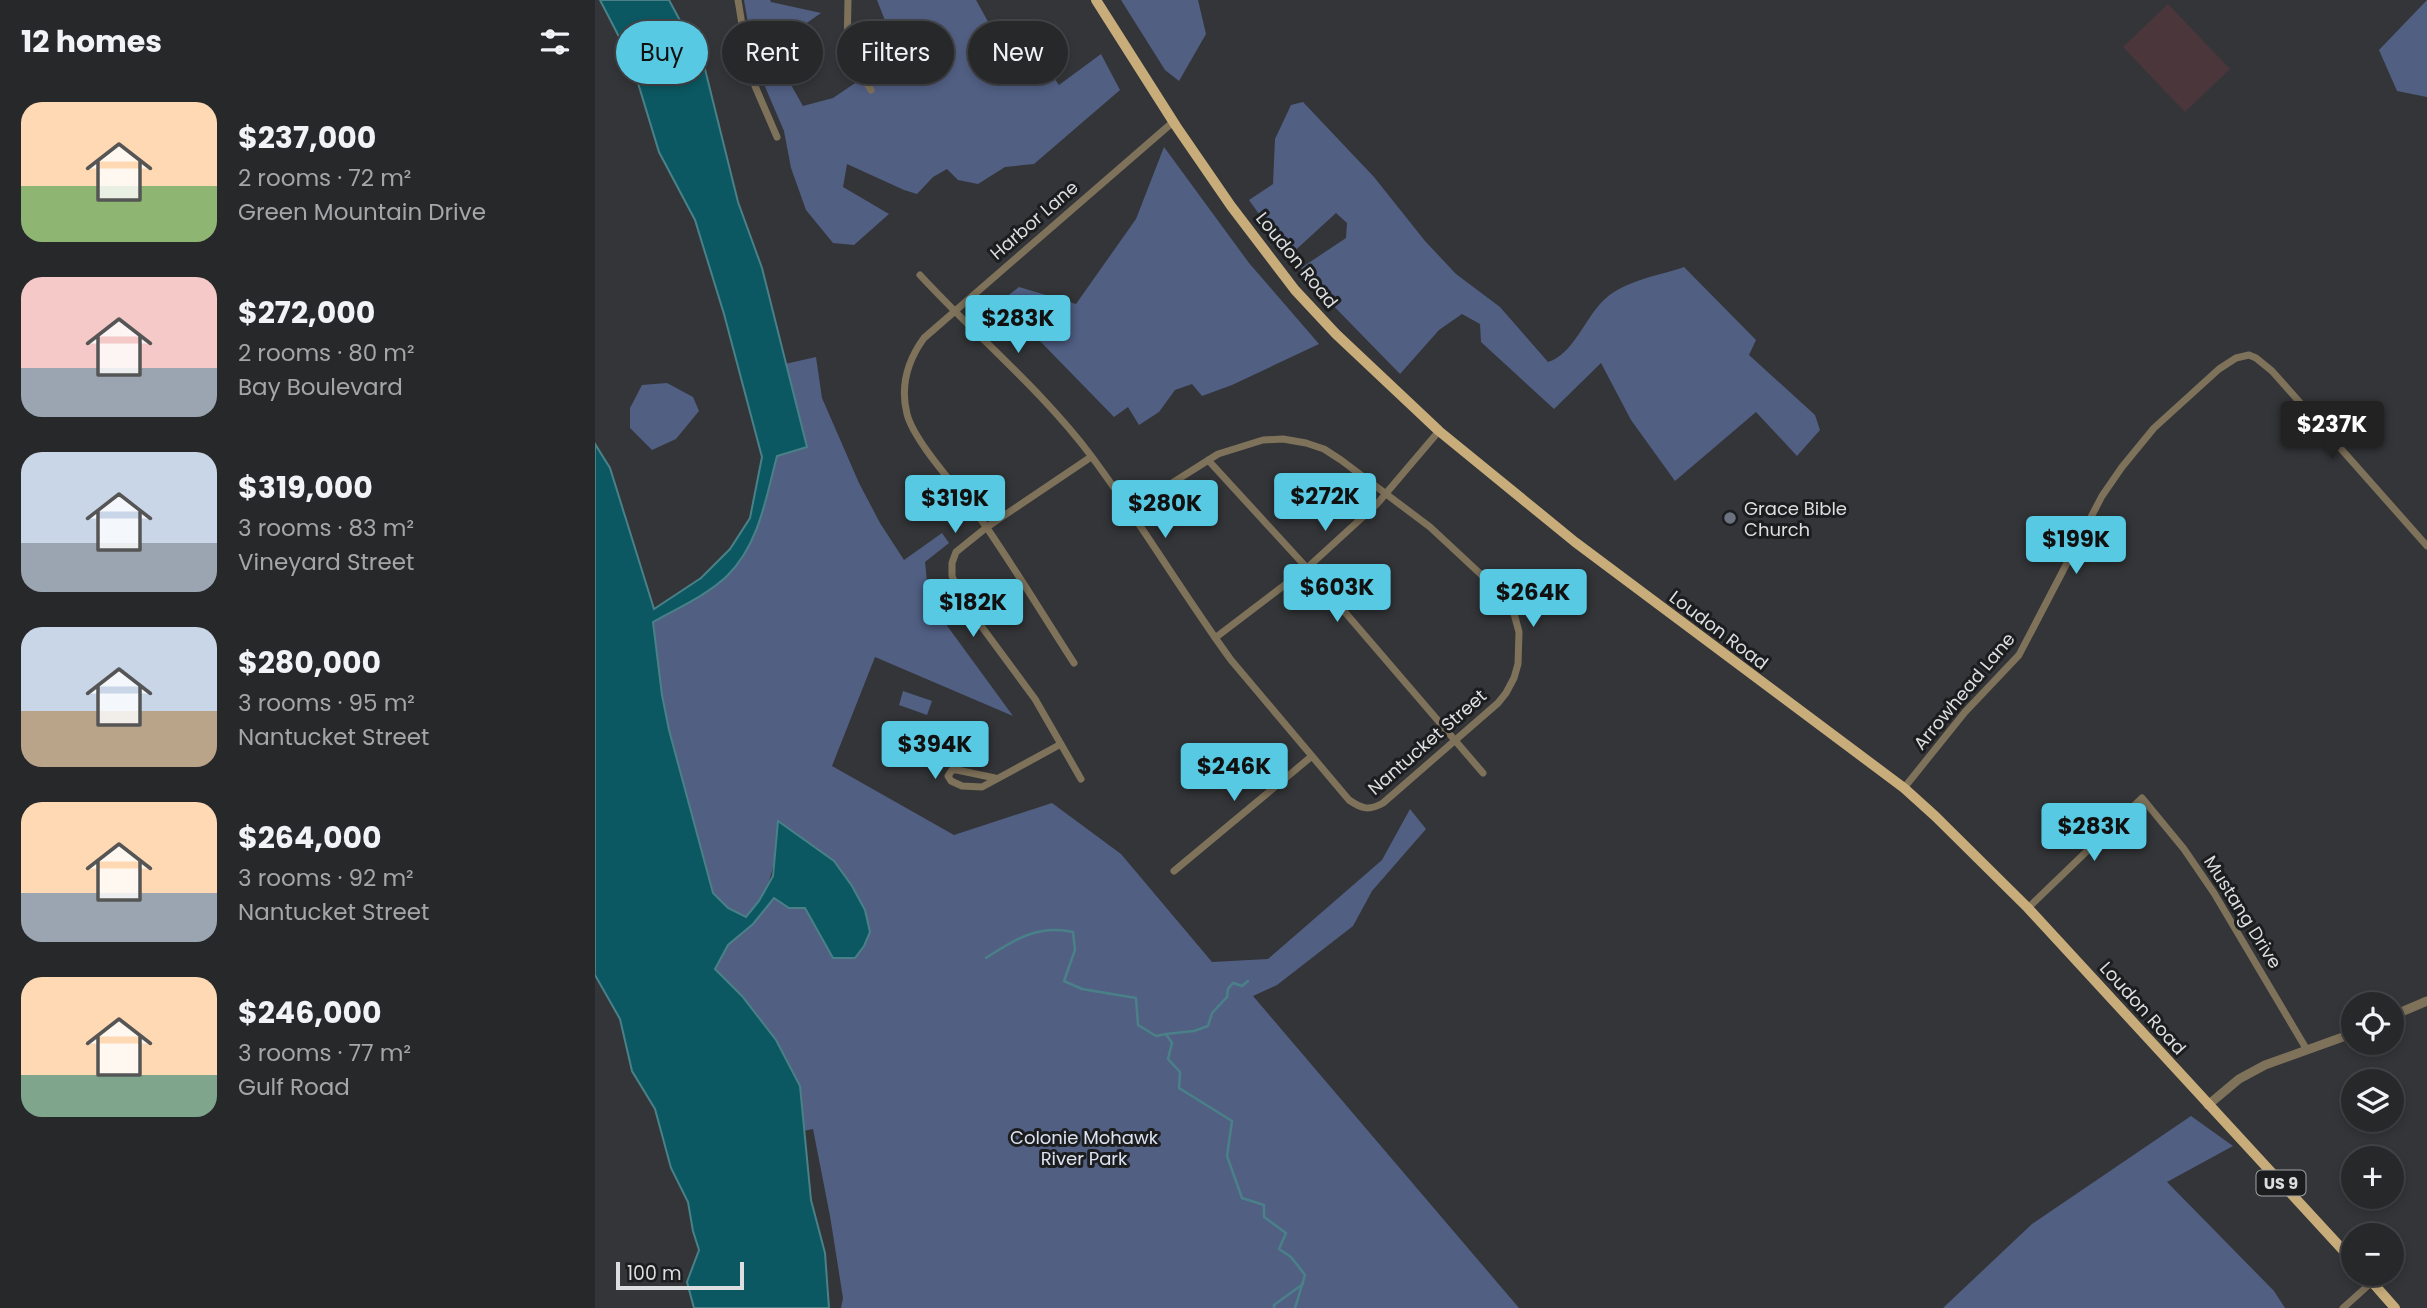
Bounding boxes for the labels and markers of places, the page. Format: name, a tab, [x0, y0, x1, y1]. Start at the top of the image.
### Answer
pin: $283K	[969, 296, 1067, 355]
pin: $237K	[2283, 402, 2381, 461]
pin: $272K	[1276, 474, 1374, 533]
pin: $319K	[906, 476, 1004, 535]
pin: $280K	[1116, 480, 1214, 540]
place label: Grace Bible Church	[1744, 496, 1847, 542]
marker: Grace Bible Church	[1722, 510, 1738, 526]
pin: $199K	[2027, 516, 2125, 576]
pin: $603K	[1288, 564, 1386, 624]
pin: $264K	[1484, 570, 1582, 629]
pin: $182K	[924, 580, 1022, 639]
pin: $394K	[886, 722, 984, 781]
pin: $246K	[1185, 744, 1283, 803]
pin: $283K	[2045, 804, 2143, 863]

